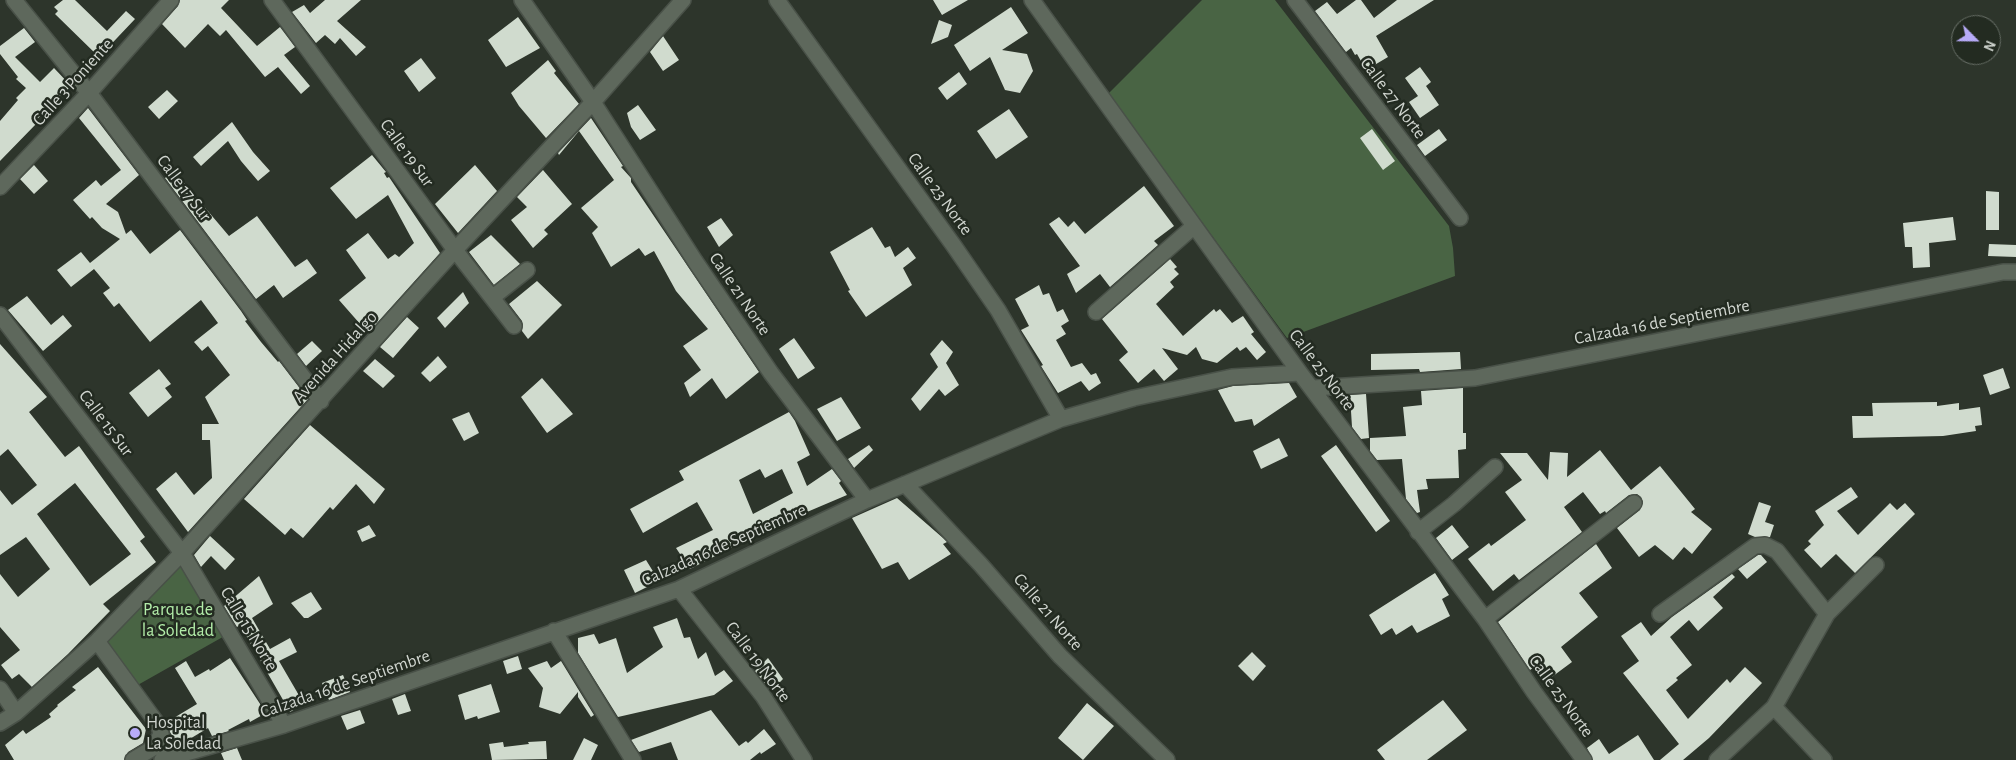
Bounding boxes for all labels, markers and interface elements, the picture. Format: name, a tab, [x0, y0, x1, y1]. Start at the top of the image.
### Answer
north arrow	[1951, 15, 2001, 65]
street label: Calle 3 Poniente	[28, 34, 118, 130]
text: N	[1981, 38, 1997, 53]
street label: Calle 27 Norte	[1355, 53, 1431, 143]
street label: Calle 19 Sur	[375, 115, 439, 191]
street label: Calle 23 Norte	[903, 149, 977, 239]
street label: Calle 17 Sur	[152, 150, 216, 226]
street label: Calle 21 Norte	[704, 248, 776, 340]
street label: Calzada 16 de Septiembre	[1572, 294, 1752, 350]
street label: Avenida Hidalgo	[288, 307, 382, 407]
street label: Calle 25 Norte	[1284, 325, 1360, 415]
street label: Calle 15 Sur	[74, 385, 138, 461]
street label: Calzada 16 de Septiembre	[638, 499, 810, 591]
street label: Calle 21 Norte	[1009, 569, 1087, 655]
street label: Calle 15 Norte	[215, 583, 283, 675]
park label: Parque de la Soledad	[142, 599, 214, 642]
street label: Calle 19 Norte	[721, 617, 795, 707]
street label: Calzada 16 de Septiembre	[257, 645, 433, 723]
street label: Calle 25 Norte	[1524, 651, 1598, 741]
place label: Hospital La Soledad	[146, 712, 221, 754]
marker: Hospital La Soledad	[128, 726, 142, 740]

